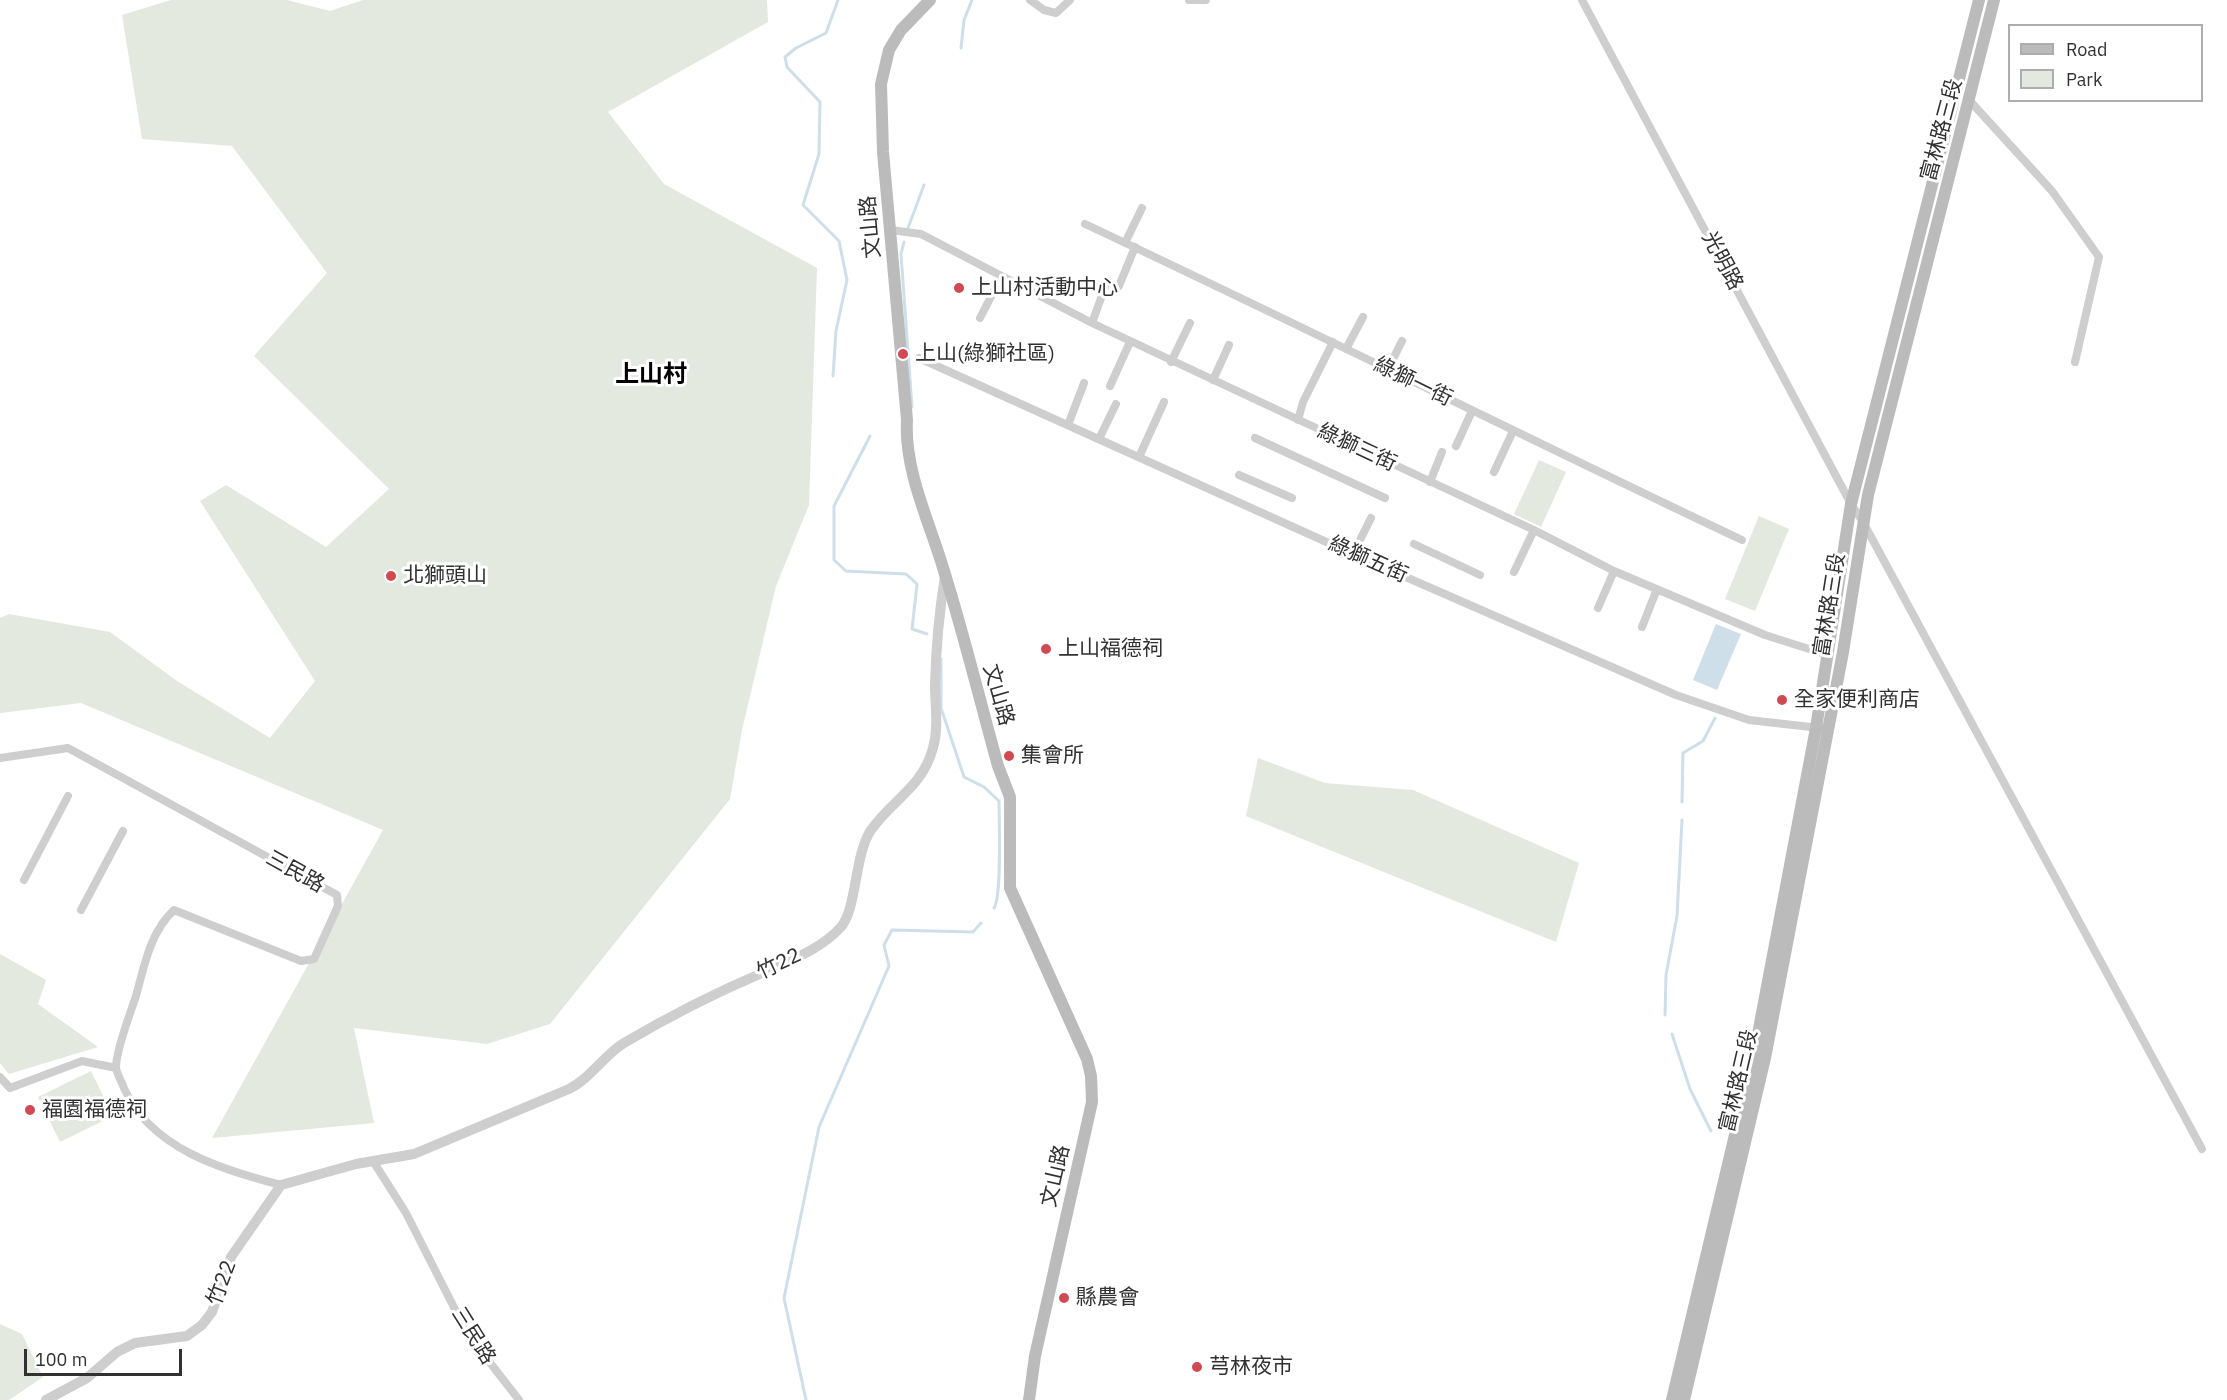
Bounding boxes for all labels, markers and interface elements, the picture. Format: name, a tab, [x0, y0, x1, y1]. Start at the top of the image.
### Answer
legend	[2008, 24, 2203, 102]
text: Road	[2066, 38, 2107, 61]
text: Park	[2066, 68, 2102, 91]
street label: 富林路三段	[1916, 76, 1968, 184]
street label: 文山路	[856, 195, 886, 259]
street label: 光明路	[1696, 227, 1748, 295]
place label: 上山村活動中心	[971, 275, 1118, 301]
marker: 上山村活動中心	[952, 281, 966, 295]
place label: 上山(綠獅社區)	[915, 341, 1055, 367]
marker: 上山(綠獅社區)	[896, 347, 910, 361]
street label: 綠獅一街	[1370, 352, 1456, 412]
district label: 上山村	[615, 361, 687, 389]
street label: 綠獅三街	[1314, 419, 1400, 477]
street label: 綠獅五街	[1325, 531, 1411, 589]
street label: 富林路三段	[1809, 551, 1851, 659]
place label: 北獅頭山	[403, 563, 487, 589]
marker: 北獅頭山	[384, 569, 398, 583]
place label: 上山福德祠	[1058, 636, 1163, 662]
marker: 上山福德祠	[1039, 642, 1053, 656]
street label: 文山路	[977, 661, 1019, 729]
place label: 全家便利商店	[1794, 687, 1920, 713]
marker: 全家便利商店	[1775, 693, 1789, 707]
place label: 集會所	[1021, 743, 1084, 769]
marker: 集會所	[1002, 749, 1016, 763]
street label: 三民路	[261, 846, 329, 898]
street label: 竹22	[753, 943, 805, 985]
street label: 富林路三段	[1715, 1027, 1763, 1135]
place label: 福園福德祠	[42, 1097, 147, 1123]
marker: 福園福德祠	[23, 1103, 37, 1117]
street label: 文山路	[1037, 1142, 1075, 1210]
street label: 竹22	[202, 1257, 242, 1309]
place label: 縣農會	[1076, 1285, 1139, 1311]
marker: 縣農會	[1057, 1291, 1071, 1305]
street label: 三民路	[446, 1303, 500, 1369]
scale bar	[27, 1337, 184, 1375]
text: 100 m	[35, 1348, 87, 1371]
place label: 芎林夜市	[1209, 1354, 1293, 1380]
marker: 芎林夜市	[1190, 1360, 1204, 1374]

